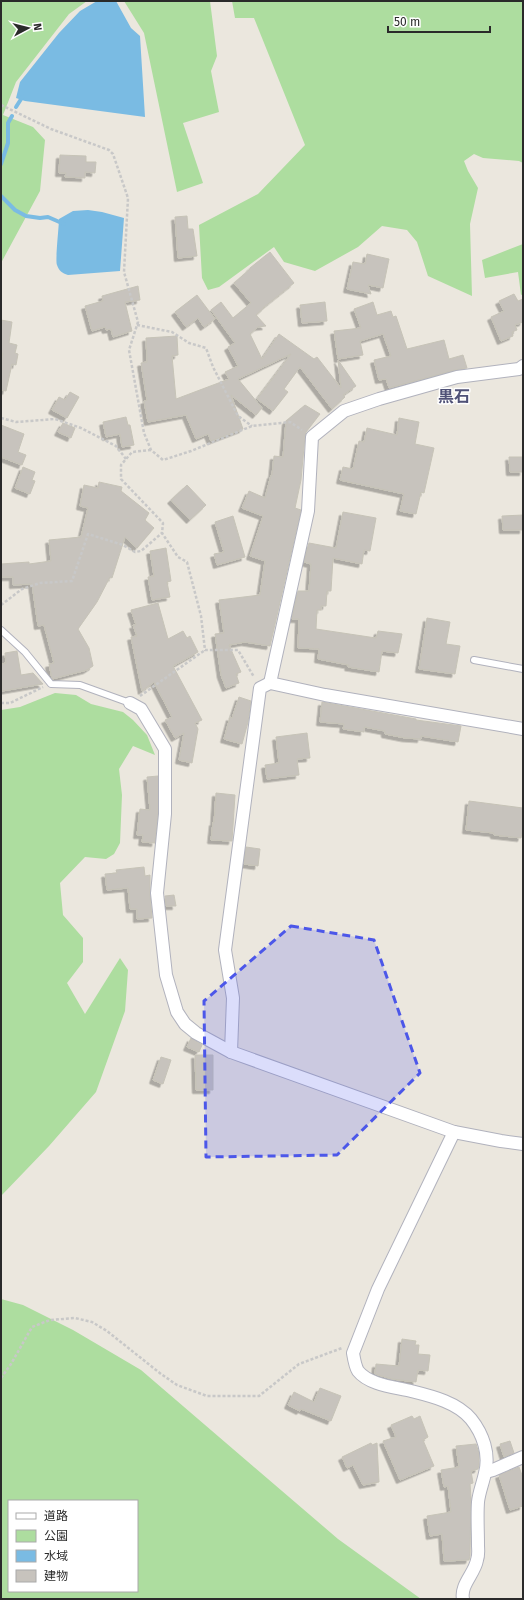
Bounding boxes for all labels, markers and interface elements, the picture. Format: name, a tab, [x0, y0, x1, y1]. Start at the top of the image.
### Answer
north arrow	[8, 8, 48, 48]
scale bar	[388, 8, 490, 34]
text: 50 m	[394, 15, 420, 29]
text: N	[31, 22, 44, 31]
district label: 黒石	[438, 387, 470, 406]
legend	[8, 1500, 138, 1592]
text: 道路	[44, 1509, 68, 1523]
text: 公園	[44, 1529, 68, 1543]
text: 水域	[44, 1549, 68, 1563]
text: 建物	[44, 1569, 68, 1583]

